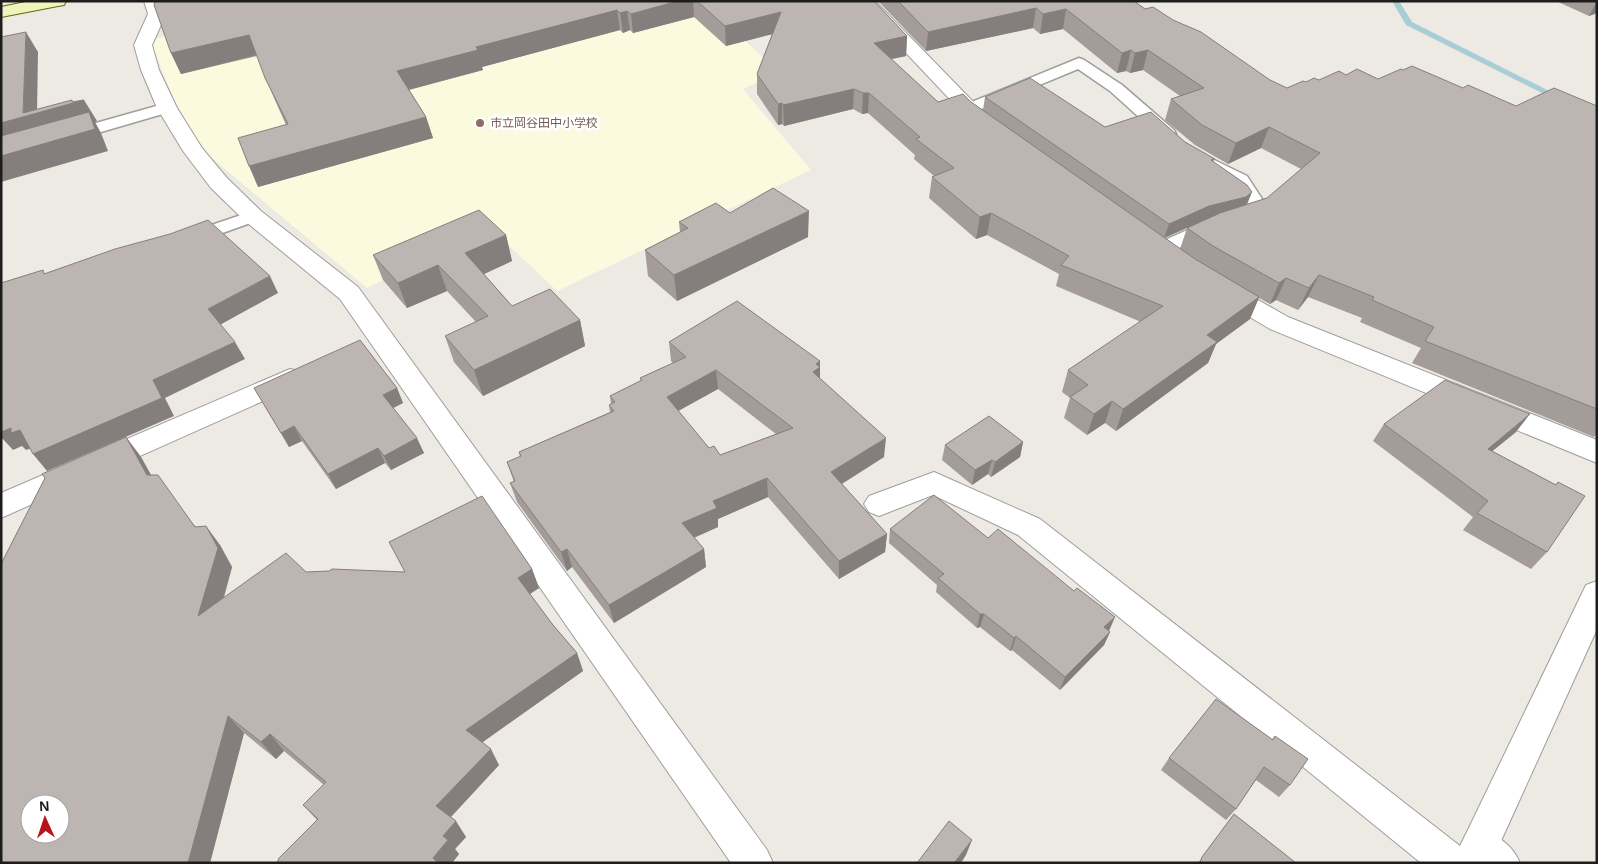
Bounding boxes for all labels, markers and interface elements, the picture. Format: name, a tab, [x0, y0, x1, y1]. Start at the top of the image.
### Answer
place label: 市立岡谷田中小学校	[490, 116, 598, 130]
marker: 市立岡谷田中小学校	[474, 117, 486, 129]
north arrow	[20, 794, 70, 844]
text: N	[39, 798, 50, 814]

